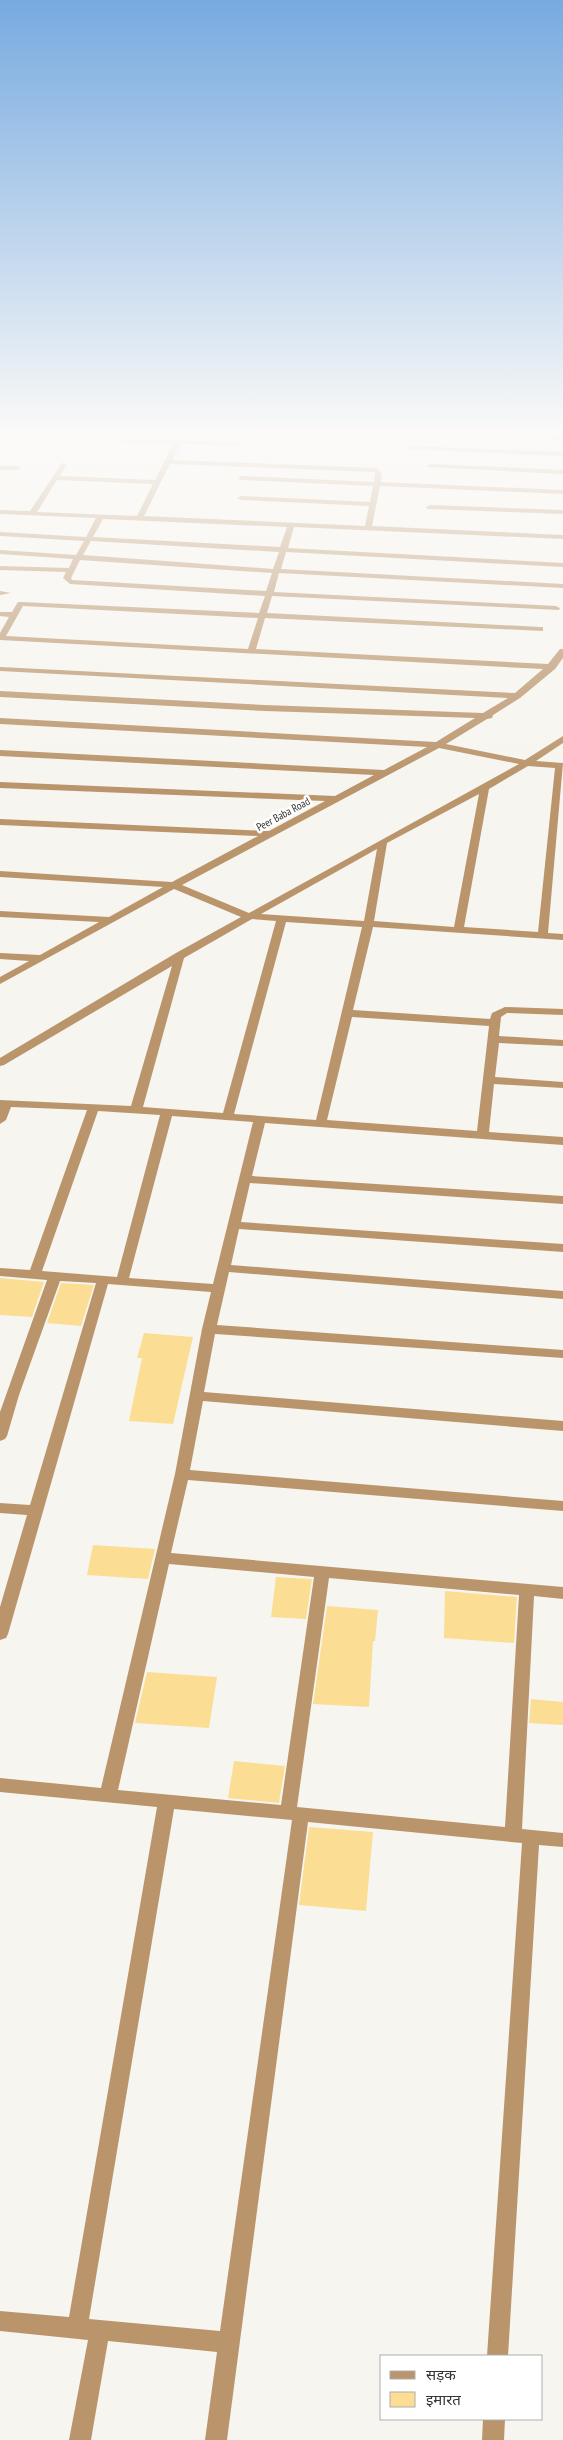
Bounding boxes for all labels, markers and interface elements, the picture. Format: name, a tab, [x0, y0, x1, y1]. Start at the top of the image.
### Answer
street label: Peer Baba Road	[254, 794, 312, 834]
legend	[380, 2355, 543, 2420]
text: सड़क	[426, 2365, 456, 2384]
text: इमारत	[426, 2390, 461, 2409]

